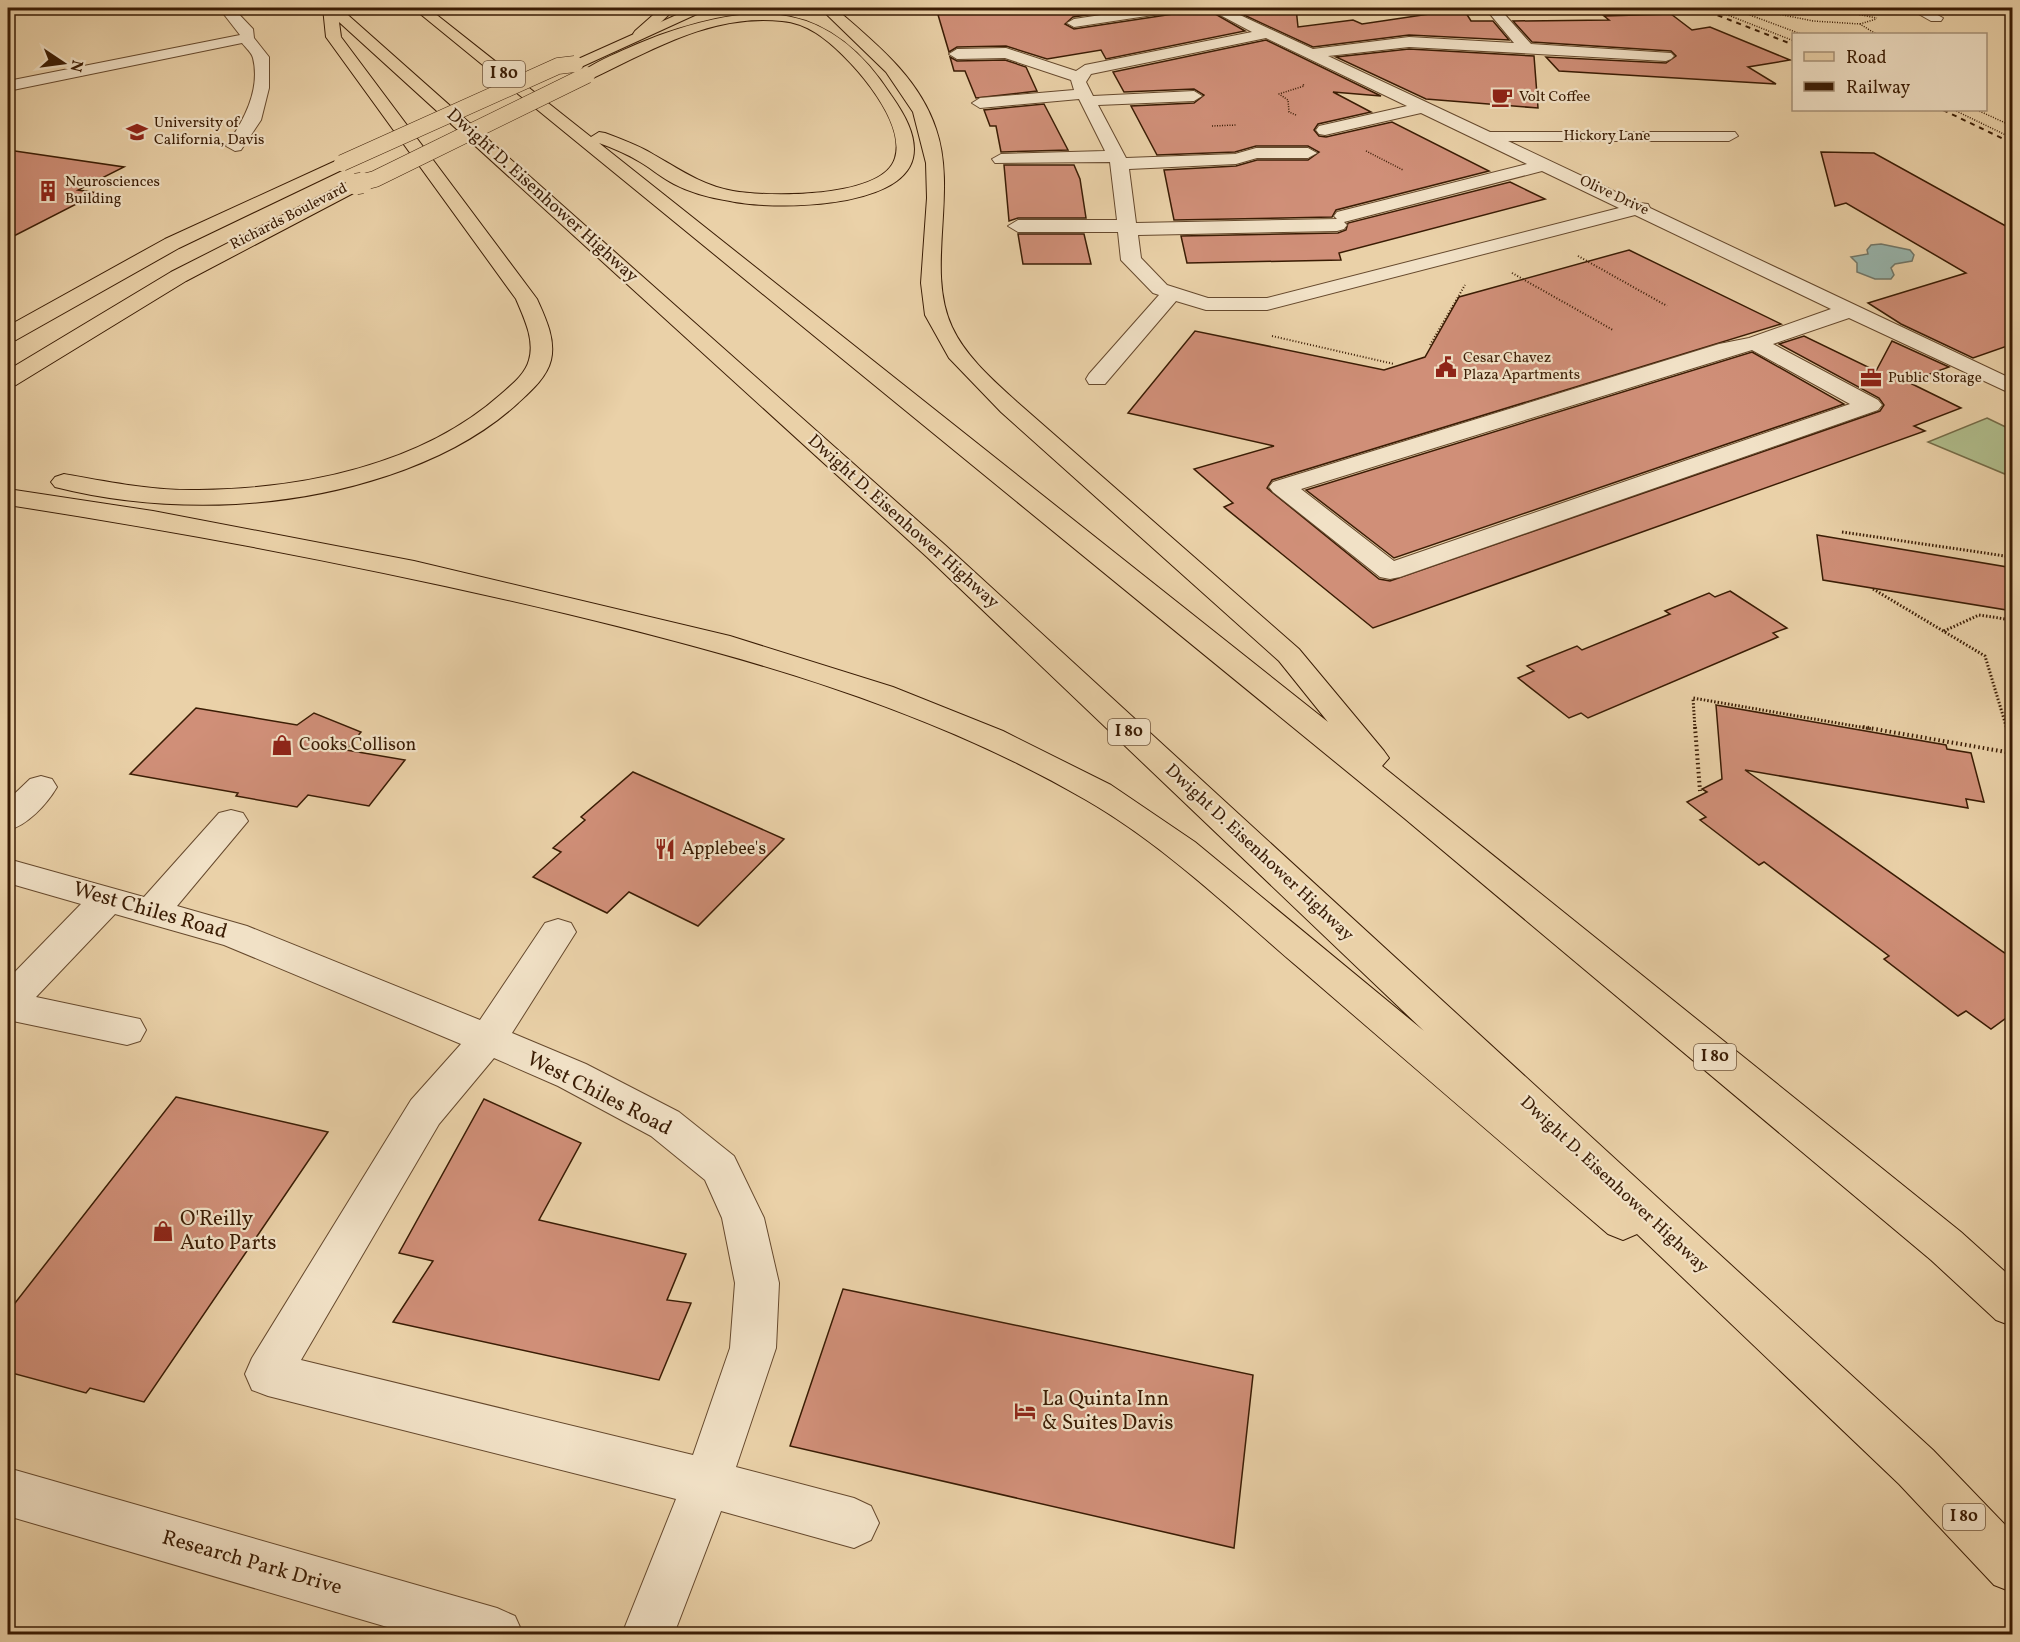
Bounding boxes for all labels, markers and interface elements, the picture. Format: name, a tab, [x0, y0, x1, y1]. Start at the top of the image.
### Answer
north arrow	[33, 33, 93, 93]
legend	[1792, 33, 1987, 111]
text: Road	[1846, 46, 1887, 71]
text: N	[64, 58, 88, 74]
road number: I 80	[483, 61, 525, 87]
text: Railway	[1846, 76, 1910, 101]
cafe icon: Volt Coffee	[1490, 85, 1514, 109]
place label: Volt Coffee	[1519, 87, 1590, 108]
street label: Dwight D. Eisenhower Highway	[441, 103, 643, 289]
place label: University of California, Davis	[154, 113, 264, 151]
school or university icon: University of California, Davis	[125, 120, 149, 144]
street label: Hickory Lane	[1564, 126, 1650, 147]
street label: Olive Drive	[1576, 171, 1652, 221]
place label: Neurosciences Building	[65, 172, 160, 210]
street label: Richards Boulevard	[227, 178, 351, 256]
building icon: Neurosciences Building	[36, 179, 60, 203]
place label: Cesar Chavez Plaza Apartments	[1463, 348, 1580, 386]
public building icon: Cesar Chavez Plaza Apartments	[1434, 355, 1458, 379]
office icon: Public Storage	[1859, 366, 1883, 390]
place label: Public Storage	[1888, 368, 1982, 389]
street label: Dwight D. Eisenhower Highway	[802, 429, 1004, 615]
road number: I 80	[1108, 719, 1150, 745]
shop icon: Cooks Collison	[270, 733, 294, 757]
place label: Cooks Collison	[299, 733, 416, 758]
street label: Dwight D. Eisenhower Highway	[1159, 759, 1359, 948]
restaurant icon: Applebee's	[653, 837, 677, 861]
place label: Applebee's	[682, 837, 766, 862]
street label: West Chiles Road	[69, 875, 231, 947]
road number: I 80	[1694, 1044, 1736, 1070]
street label: West Chiles Road	[521, 1045, 677, 1143]
street label: Dwight D. Eisenhower Highway	[1514, 1091, 1714, 1280]
place label: O'Reilly Auto Parts	[180, 1205, 277, 1258]
shop icon: O'Reilly Auto Parts	[151, 1219, 175, 1243]
place label: La Quinta Inn & Suites Davis	[1042, 1385, 1173, 1438]
hotel icon: La Quinta Inn & Suites Davis	[1013, 1399, 1037, 1423]
road number: I 80	[1943, 1504, 1985, 1530]
street label: Research Park Drive	[159, 1523, 345, 1603]

